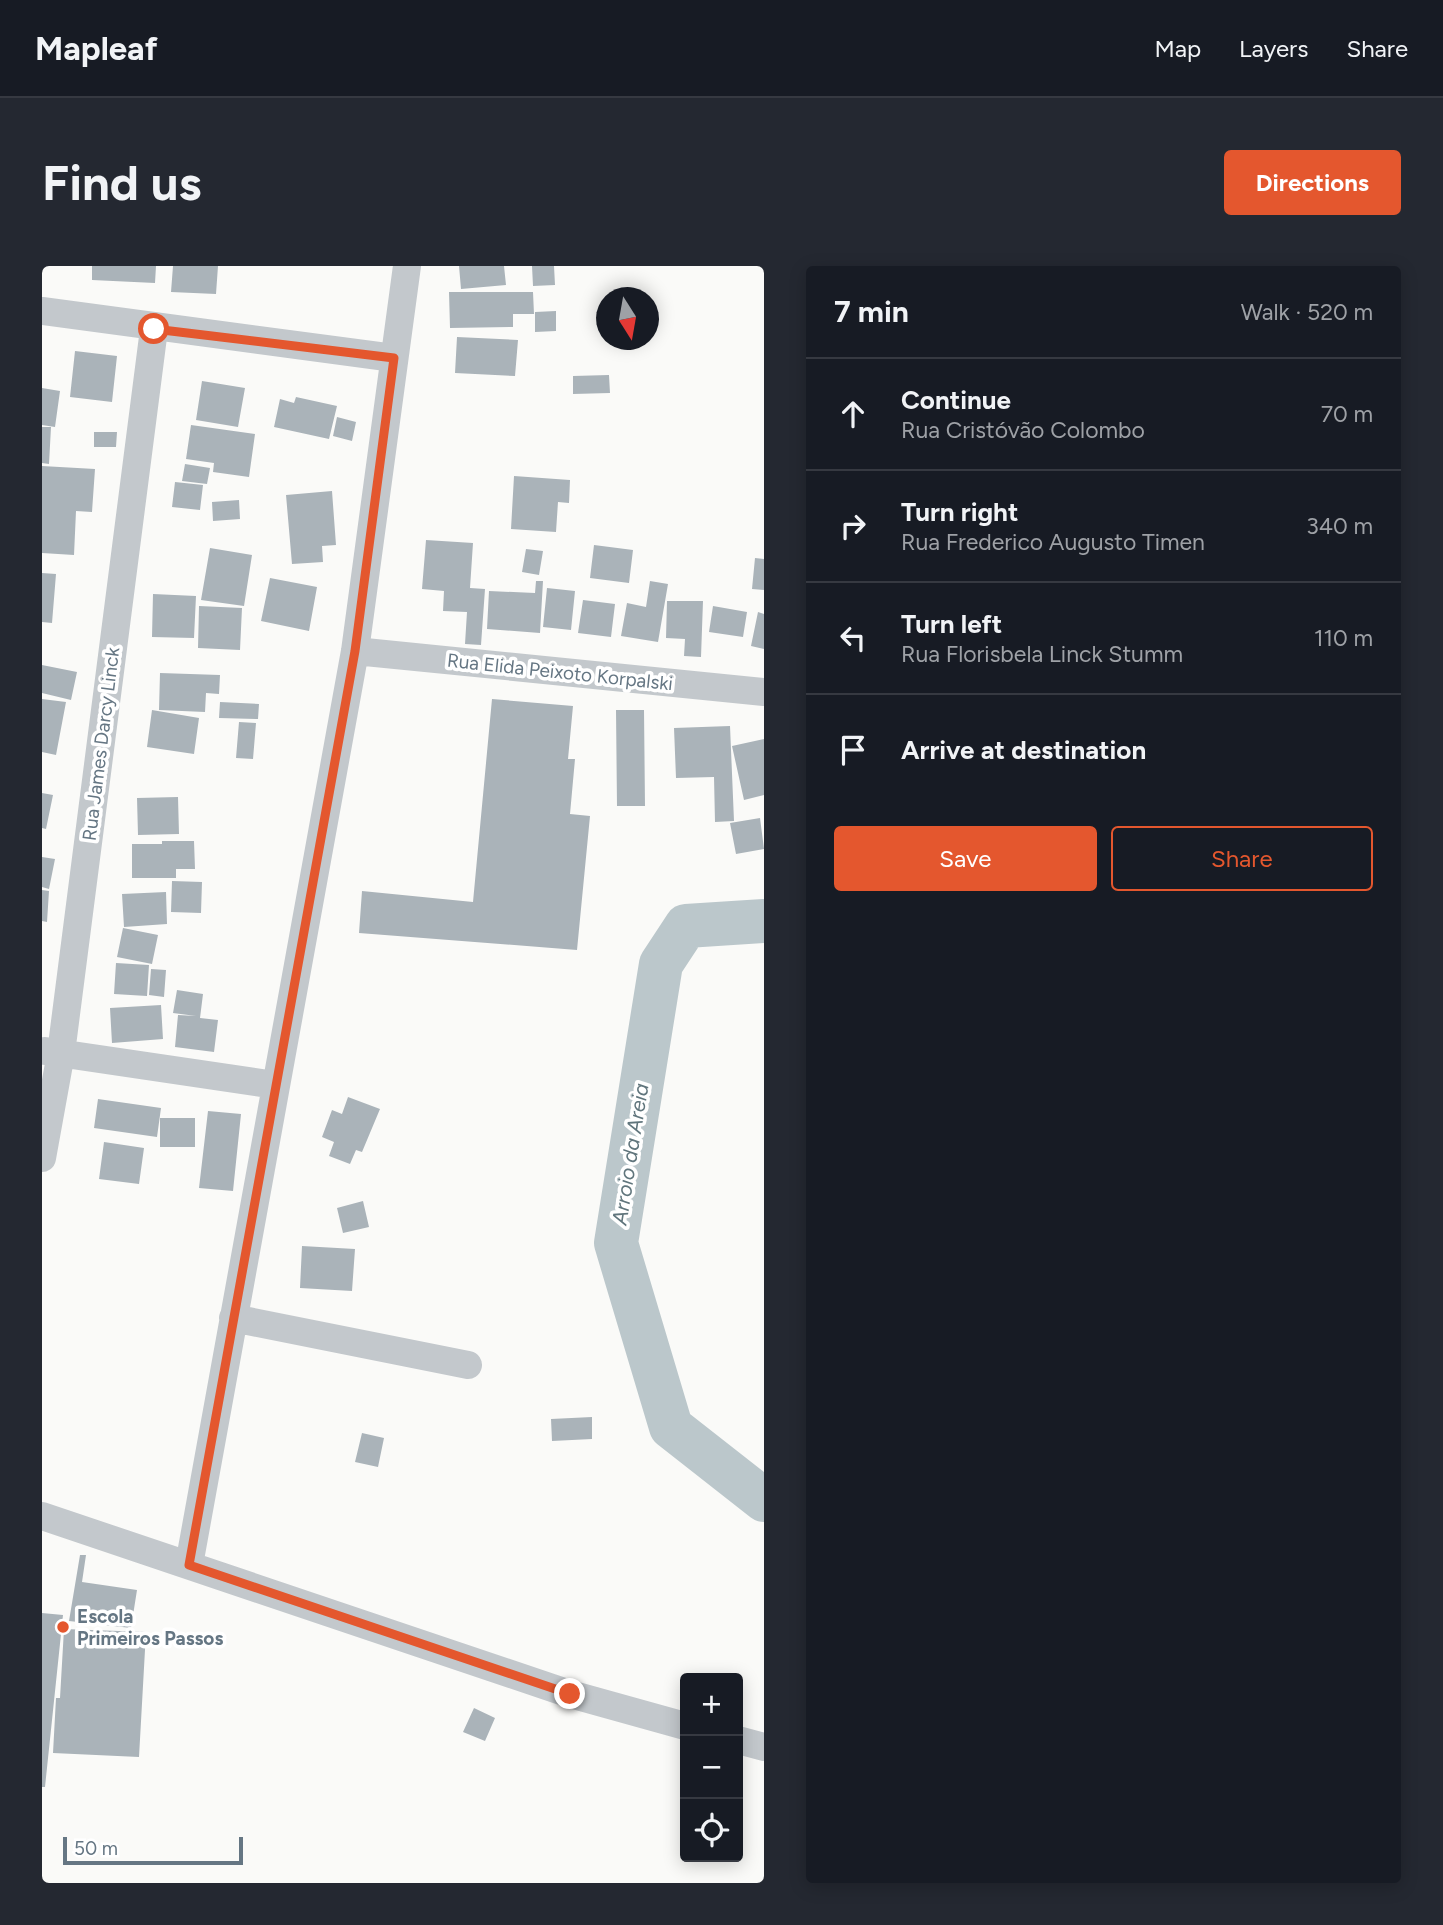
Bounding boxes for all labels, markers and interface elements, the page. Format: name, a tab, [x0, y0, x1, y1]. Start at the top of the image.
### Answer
text: Mapleaf	[35, 29, 158, 68]
text: Map	[1154, 34, 1201, 63]
text: Layers	[1239, 34, 1308, 63]
text: Share	[1346, 34, 1408, 63]
button: Directions	[1224, 150, 1401, 215]
text: Find us	[42, 153, 201, 212]
north arrow	[596, 287, 659, 350]
text: 7 min	[834, 293, 909, 330]
text: Walk · 520 m	[1241, 298, 1373, 326]
route start	[138, 313, 169, 344]
text: Continue	[901, 384, 1011, 416]
icon: ahead	[834, 395, 872, 433]
text: 70 m	[1321, 400, 1373, 428]
text: Rua Cristóvão Colombo	[901, 416, 1145, 444]
text: Turn right	[901, 496, 1018, 528]
icon: right	[834, 507, 872, 545]
text: 340 m	[1306, 512, 1373, 540]
text: Rua Frederico Augusto Timen	[901, 528, 1205, 556]
text: Turn left	[901, 608, 1002, 640]
icon: left	[834, 619, 872, 657]
text: 110 m	[1314, 624, 1373, 652]
text: Rua Florisbela Linck Stumm	[901, 640, 1183, 668]
street label: Rua James Darcy Linck	[78, 645, 124, 842]
street label: Rua Elida Peixoto Korpalski	[446, 649, 674, 695]
icon: arrive	[834, 731, 872, 769]
text: Arrive at destination	[901, 734, 1146, 766]
button: Save	[834, 826, 1097, 891]
button: Share	[1111, 826, 1373, 891]
water label: Arroio da Areia	[606, 1081, 654, 1228]
place label: Escola Primeiros Passos	[77, 1605, 223, 1650]
marker: Escola Primeiros Passos	[55, 1619, 71, 1635]
map controls	[680, 1673, 743, 1862]
button: +	[680, 1673, 743, 1736]
route end	[554, 1678, 585, 1709]
button: −	[680, 1736, 743, 1799]
button: locate	[680, 1799, 743, 1862]
scale bar	[63, 1834, 243, 1866]
text: 50 m	[74, 1837, 118, 1860]

